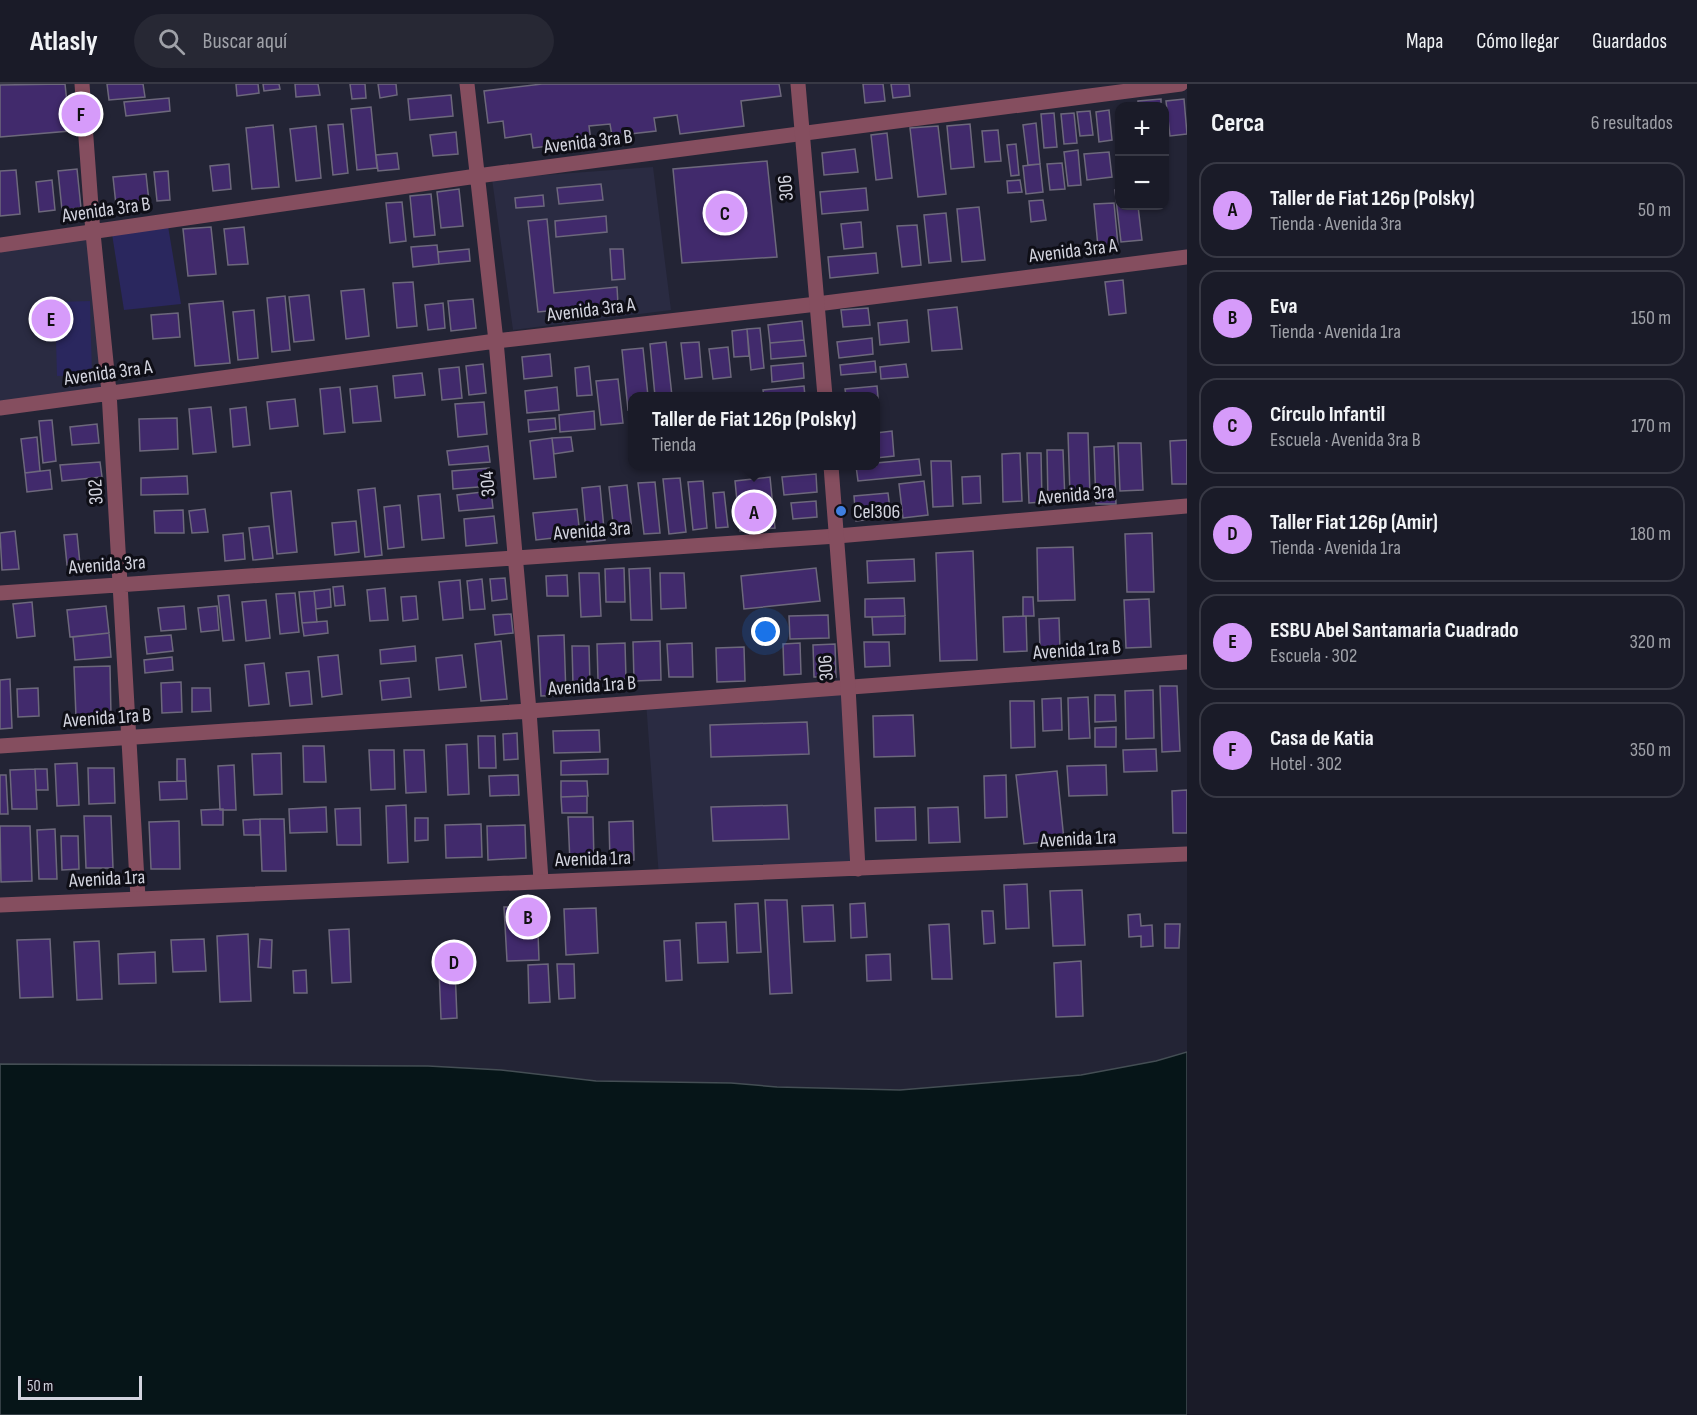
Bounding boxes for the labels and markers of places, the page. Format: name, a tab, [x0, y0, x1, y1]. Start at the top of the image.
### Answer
pin: F	[62, 92, 100, 136]
pin: C	[706, 190, 744, 236]
pin: E	[32, 296, 70, 342]
pin: A	[734, 490, 774, 534]
place label: Cel306	[853, 500, 900, 524]
marker: Cel306	[834, 504, 848, 518]
pin: B	[508, 894, 548, 940]
pin: D	[434, 940, 474, 984]

